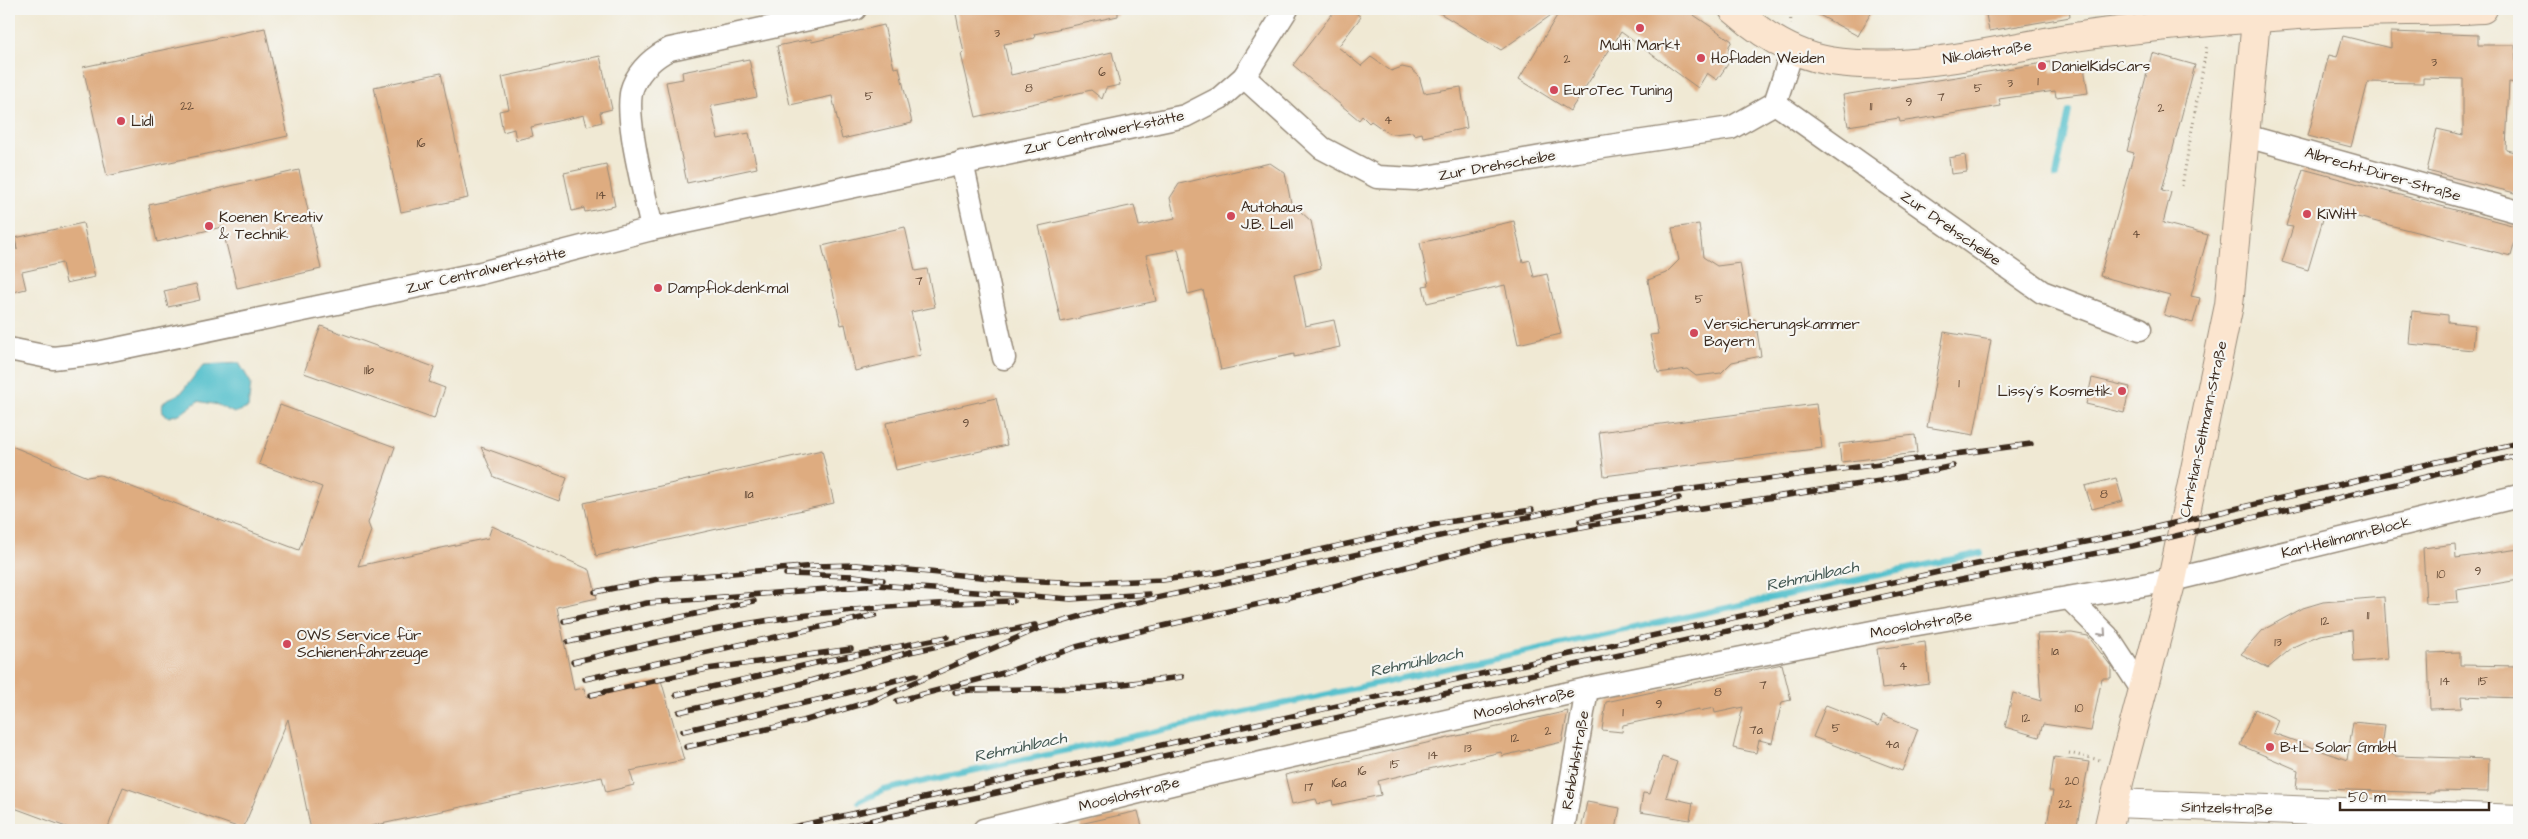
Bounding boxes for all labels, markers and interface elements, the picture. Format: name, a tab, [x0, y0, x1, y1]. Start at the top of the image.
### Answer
marker: Multi Markt	[1634, 22, 1646, 34]
house number: 3	[994, 25, 1000, 42]
place label: Multi Markt	[1600, 35, 1680, 56]
street label: Nikolaistraße	[1941, 35, 2033, 70]
place label: Hofladen Weiden	[1711, 48, 1825, 69]
house number: 2	[1564, 51, 1571, 68]
marker: Hofladen Weiden	[1695, 52, 1707, 64]
house number: 3	[2431, 54, 2437, 71]
place label: DanielKidsCars	[2052, 56, 2151, 77]
marker: DanielKidsCars	[2036, 60, 2048, 72]
house number: 6	[1098, 64, 1106, 81]
house number: 1	[2037, 73, 2039, 90]
house number: 3	[2007, 75, 2013, 92]
house number: 8	[1025, 80, 1033, 97]
place label: EuroTec Tuning	[1564, 80, 1672, 102]
house number: 5	[1974, 80, 1983, 97]
marker: EuroTec Tuning	[1548, 84, 1560, 96]
house number: 5	[865, 88, 874, 105]
house number: 7	[1937, 89, 1945, 106]
house number: 9	[1906, 94, 1913, 111]
house number: 22	[180, 98, 194, 115]
house number: 11	[1869, 98, 1873, 115]
house number: 2	[2158, 100, 2165, 117]
street label: Zur Centralwerkstätte	[1022, 105, 1186, 160]
place label: Lidl	[131, 111, 154, 132]
house number: 4	[1384, 112, 1392, 129]
marker: Lidl	[115, 115, 127, 127]
house number: 16	[416, 135, 426, 152]
street label: Albrecht-Dürer-Straße	[2302, 142, 2463, 207]
street label: Zur Drehscheibe	[1437, 145, 1557, 186]
street label: Zur Drehscheibe	[1896, 186, 2005, 271]
house number: 14	[596, 187, 606, 204]
place label: Autohaus J.B. Lell	[1241, 197, 1303, 235]
place label: KiWitt	[2317, 204, 2357, 225]
place label: Koenen Kreativ & Technik	[219, 207, 323, 245]
marker: KiWitt	[2301, 208, 2313, 220]
marker: Autohaus J.B. Lell	[1225, 210, 1237, 222]
marker: Koenen Kreativ & Technik	[203, 220, 215, 232]
house number: 4	[2132, 226, 2140, 243]
street label: Zur Centralwerkstätte	[404, 242, 568, 299]
house number: 7	[915, 273, 923, 290]
place label: Dampflokdenkmal	[668, 278, 788, 299]
marker: Dampflokdenkmal	[652, 282, 664, 294]
house number: 5	[1695, 291, 1704, 308]
place label: Versicherungskammer Bayern	[1704, 314, 1860, 353]
marker: Versicherungskammer Bayern	[1688, 327, 1700, 339]
street label: Christian-Seltmann-Straße	[2175, 339, 2232, 519]
house number: 11b	[364, 362, 374, 379]
house number: 1	[1958, 375, 1960, 392]
place label: Lissy´s Kosmetik	[1998, 381, 2112, 403]
marker: Lissy´s Kosmetik	[2116, 385, 2128, 397]
house number: 9	[963, 415, 970, 432]
house number: 11a	[744, 486, 754, 503]
house number: 8	[2100, 486, 2108, 503]
street label: Karl-Heilmann-Block	[2279, 511, 2413, 564]
water label: Rehmühlbach	[1764, 555, 1862, 597]
house number: 9	[2475, 563, 2482, 580]
house number: 10	[2436, 566, 2446, 583]
street label: Mooslohstraße	[1868, 605, 1974, 644]
house number: 11	[2366, 607, 2370, 624]
house number: 12	[2321, 613, 2329, 630]
place label: OWS Service für Schienenfahrzeuge	[297, 625, 428, 664]
one-way arrow	[2097, 627, 2106, 636]
house number: 13	[2274, 634, 2282, 651]
marker: OWS Service für Schienenfahrzeuge	[281, 638, 293, 650]
water label: Rehmühlbach	[1368, 641, 1466, 683]
house number: 1a	[2051, 643, 2059, 660]
house number: 4	[1899, 658, 1907, 675]
house number: 14	[2440, 673, 2450, 690]
house number: 15	[2478, 673, 2489, 690]
house number: 7	[1759, 677, 1767, 694]
street label: Mooslohstraße	[1471, 682, 1577, 725]
house number: 8	[1714, 684, 1722, 701]
house number: 9	[1656, 696, 1663, 713]
house number: 10	[2074, 700, 2084, 717]
house number: 1	[1622, 704, 1624, 721]
street label: Rehbühlstraße	[1556, 709, 1595, 811]
house number: 12	[2022, 710, 2030, 727]
house number: 5	[1832, 720, 1841, 737]
house number: 7a	[1749, 722, 1763, 739]
house number: 2	[1545, 723, 1552, 740]
water label: Rehmühlbach	[972, 726, 1070, 768]
house number: 12	[1511, 730, 1519, 747]
house number: 4a	[1885, 736, 1899, 753]
place label: B+L Solar GmbH	[2280, 737, 2397, 758]
house number: 13	[1464, 740, 1472, 757]
marker: B+L Solar GmbH	[2264, 741, 2276, 753]
house number: 14	[1428, 747, 1438, 764]
house number: 15	[1390, 756, 1401, 773]
house number: 16	[1357, 763, 1367, 780]
street label: Mooslohstraße	[1076, 772, 1182, 817]
house number: 20	[2065, 773, 2080, 790]
house number: 16a	[1331, 775, 1347, 792]
house number: 17	[1305, 779, 1314, 796]
scale bar	[2340, 779, 2489, 811]
text: 50 m	[2348, 787, 2386, 808]
house number: 22	[2058, 796, 2072, 813]
street label: Sintzelstraße	[2181, 796, 2273, 821]

